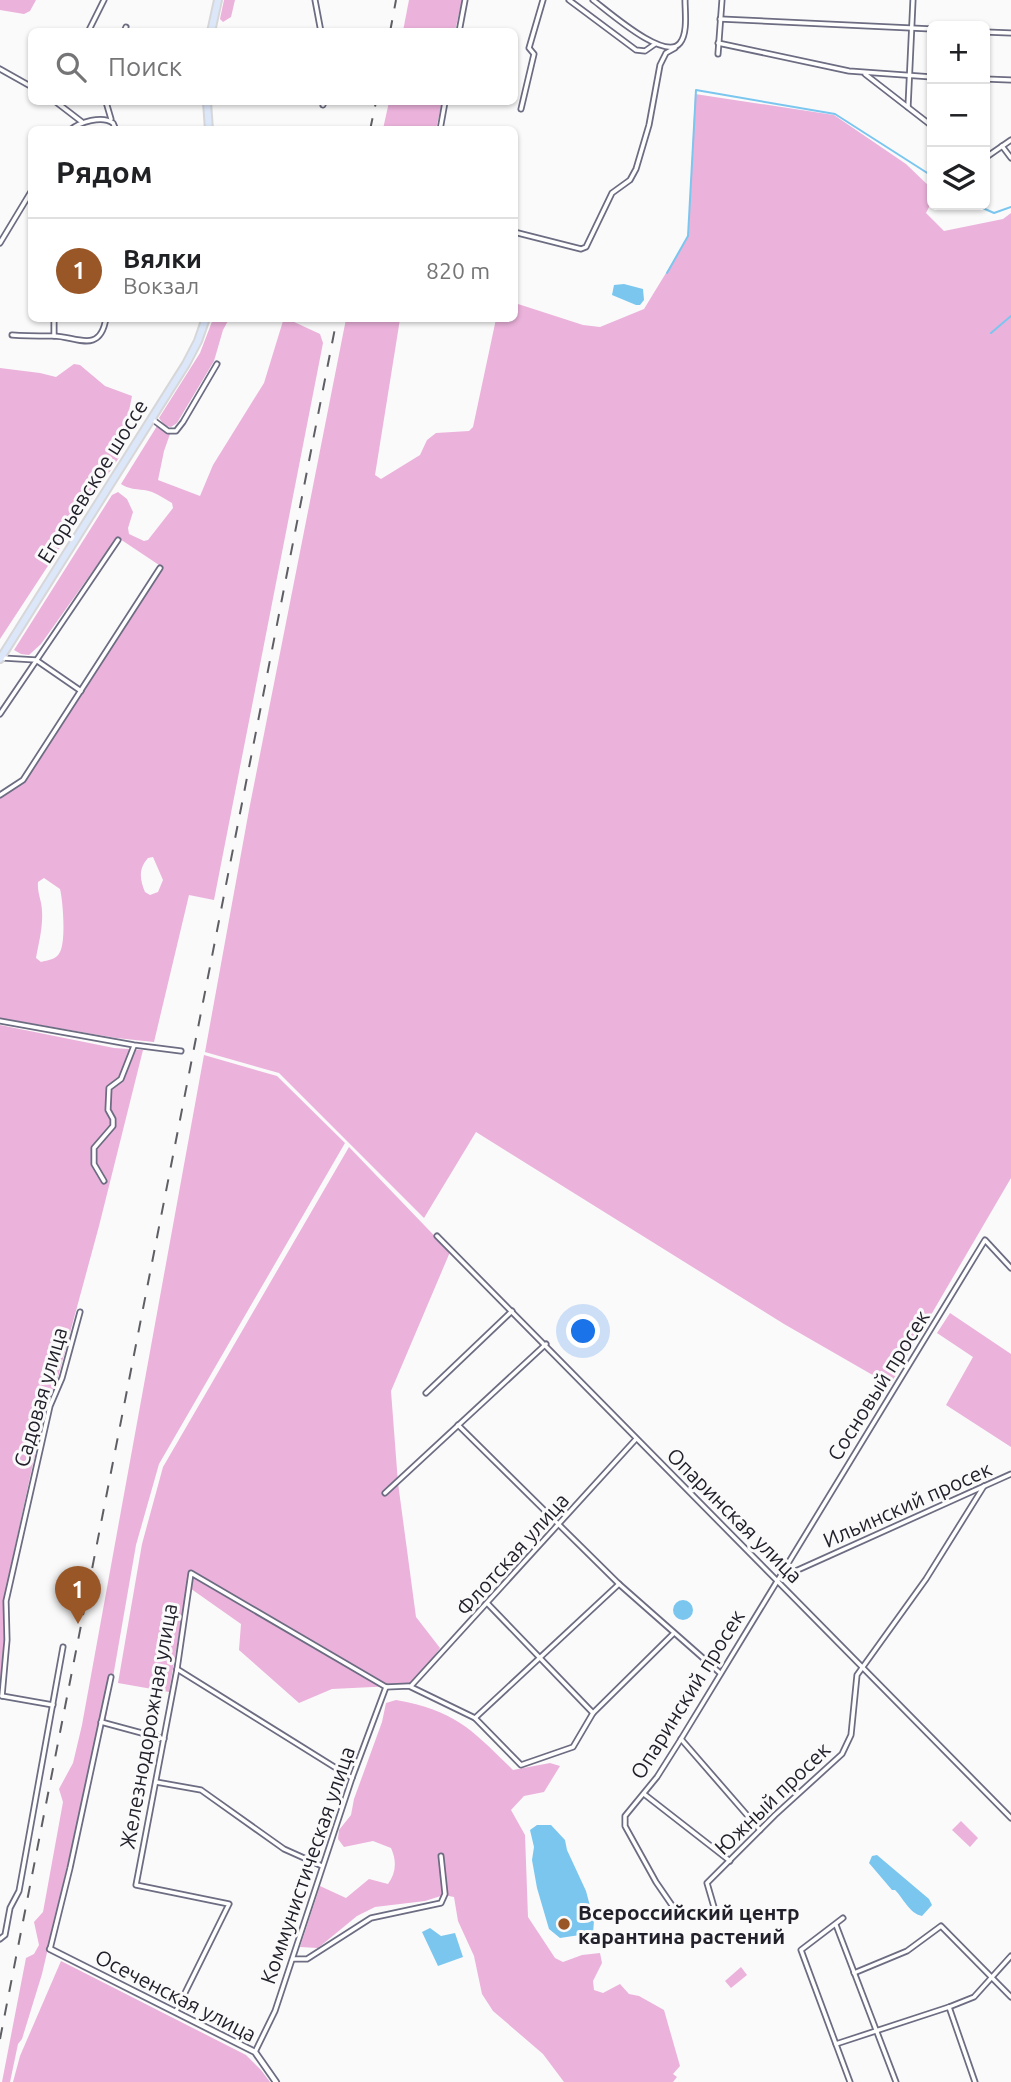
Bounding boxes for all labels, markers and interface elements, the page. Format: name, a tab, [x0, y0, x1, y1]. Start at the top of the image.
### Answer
map controls	[927, 21, 990, 210]
button: +	[927, 21, 990, 84]
search box	[28, 28, 518, 105]
icon: search	[52, 48, 90, 86]
text: Поиск	[108, 52, 182, 81]
button: −	[927, 84, 990, 147]
button: layers	[927, 147, 990, 210]
text: Рядом	[56, 155, 152, 189]
text: Вялки	[123, 244, 202, 273]
text: 1	[73, 258, 85, 283]
text: 820 m	[426, 258, 490, 283]
text: Вокзал	[123, 273, 199, 298]
street label: Егорьевское шоссе	[32, 395, 152, 567]
street label: Сосновый просек	[822, 1305, 934, 1465]
your location	[566, 1314, 600, 1348]
street label: Садовая улица	[9, 1324, 71, 1470]
street label: Опаринская улица	[662, 1442, 808, 1588]
street label: Ильинский просек	[819, 1456, 995, 1552]
street label: Флотская улица	[451, 1488, 573, 1620]
pin: 1	[55, 1566, 101, 1624]
street label: Железнодорожная улица	[115, 1601, 181, 1851]
street label: Опаринский просек	[625, 1605, 749, 1783]
street label: Южный просек	[709, 1737, 835, 1859]
street label: Коммунистическая улица	[255, 1743, 359, 1987]
place label: Всероссийский центр карантина растений	[578, 1900, 800, 1948]
marker: Всероссийский центр карантина растений	[556, 1916, 572, 1932]
street label: Осеченская улица	[91, 1944, 261, 2046]

